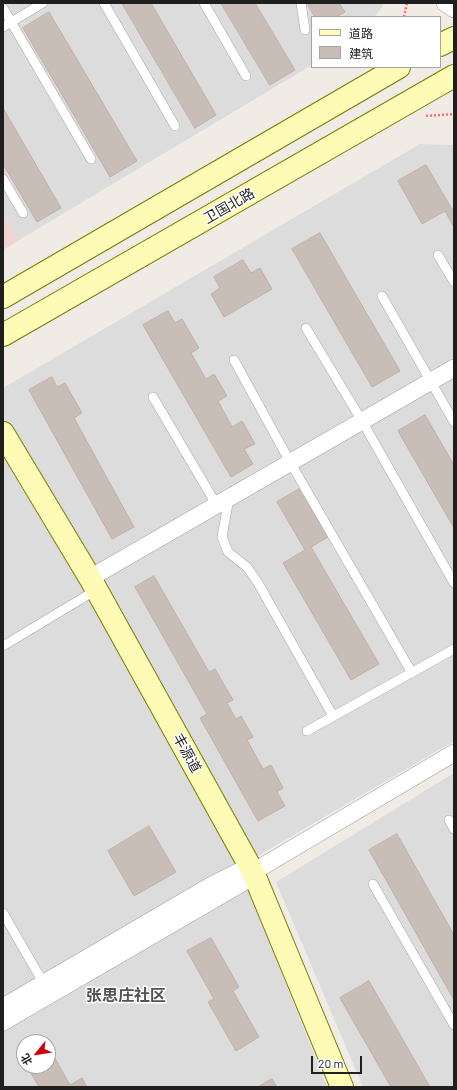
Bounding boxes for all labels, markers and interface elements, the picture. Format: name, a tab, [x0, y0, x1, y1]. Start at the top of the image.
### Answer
legend	[311, 16, 441, 68]
text: 道路	[349, 26, 373, 40]
text: 建筑	[349, 46, 373, 60]
street label: 卫国北路	[201, 185, 257, 227]
street label: 丰源道	[169, 731, 205, 775]
district label: 张思庄社区	[86, 986, 166, 1006]
north arrow	[16, 1034, 56, 1074]
scale bar	[313, 1048, 364, 1074]
text: 北	[18, 1052, 34, 1068]
text: 20 m	[318, 1056, 344, 1070]

